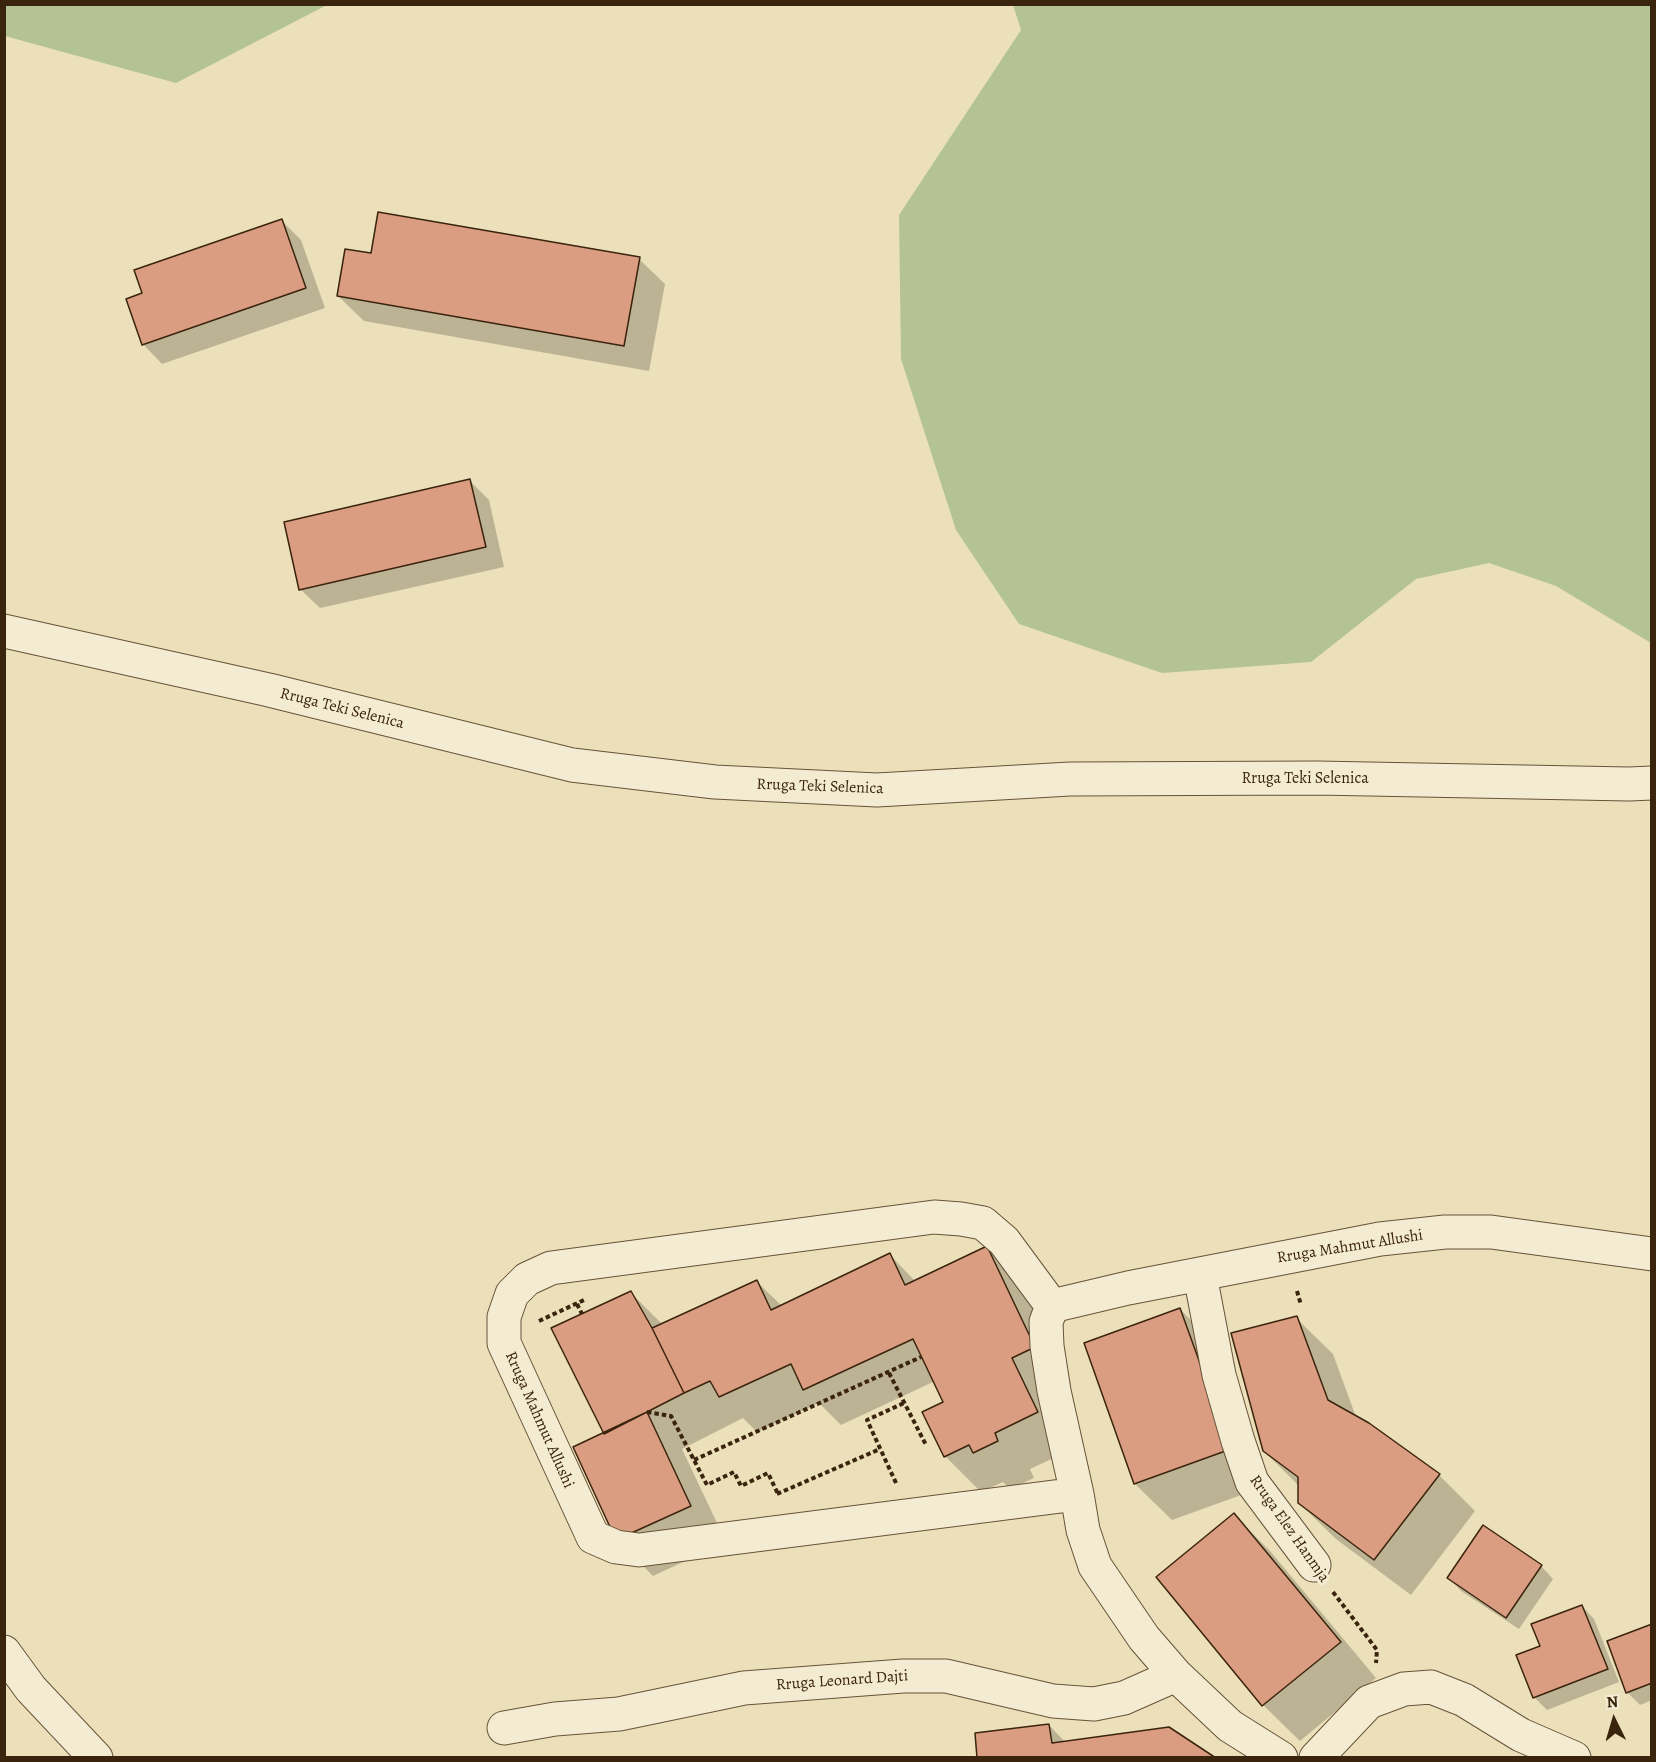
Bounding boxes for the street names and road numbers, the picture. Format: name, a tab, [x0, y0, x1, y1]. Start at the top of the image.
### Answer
street label: Rruga Teki Selenica	[278, 684, 406, 734]
street label: Rruga Teki Selenica	[1241, 769, 1369, 789]
street label: Rruga Teki Selenica	[756, 775, 884, 799]
street label: Rruga Mahmut Allushi	[1276, 1226, 1424, 1268]
street label: Rruga Mahmut Allushi	[500, 1349, 578, 1491]
street label: Rruga Elez Hanmja	[1245, 1472, 1333, 1586]
street label: Rruga Leonard Dajti	[775, 1667, 909, 1695]

